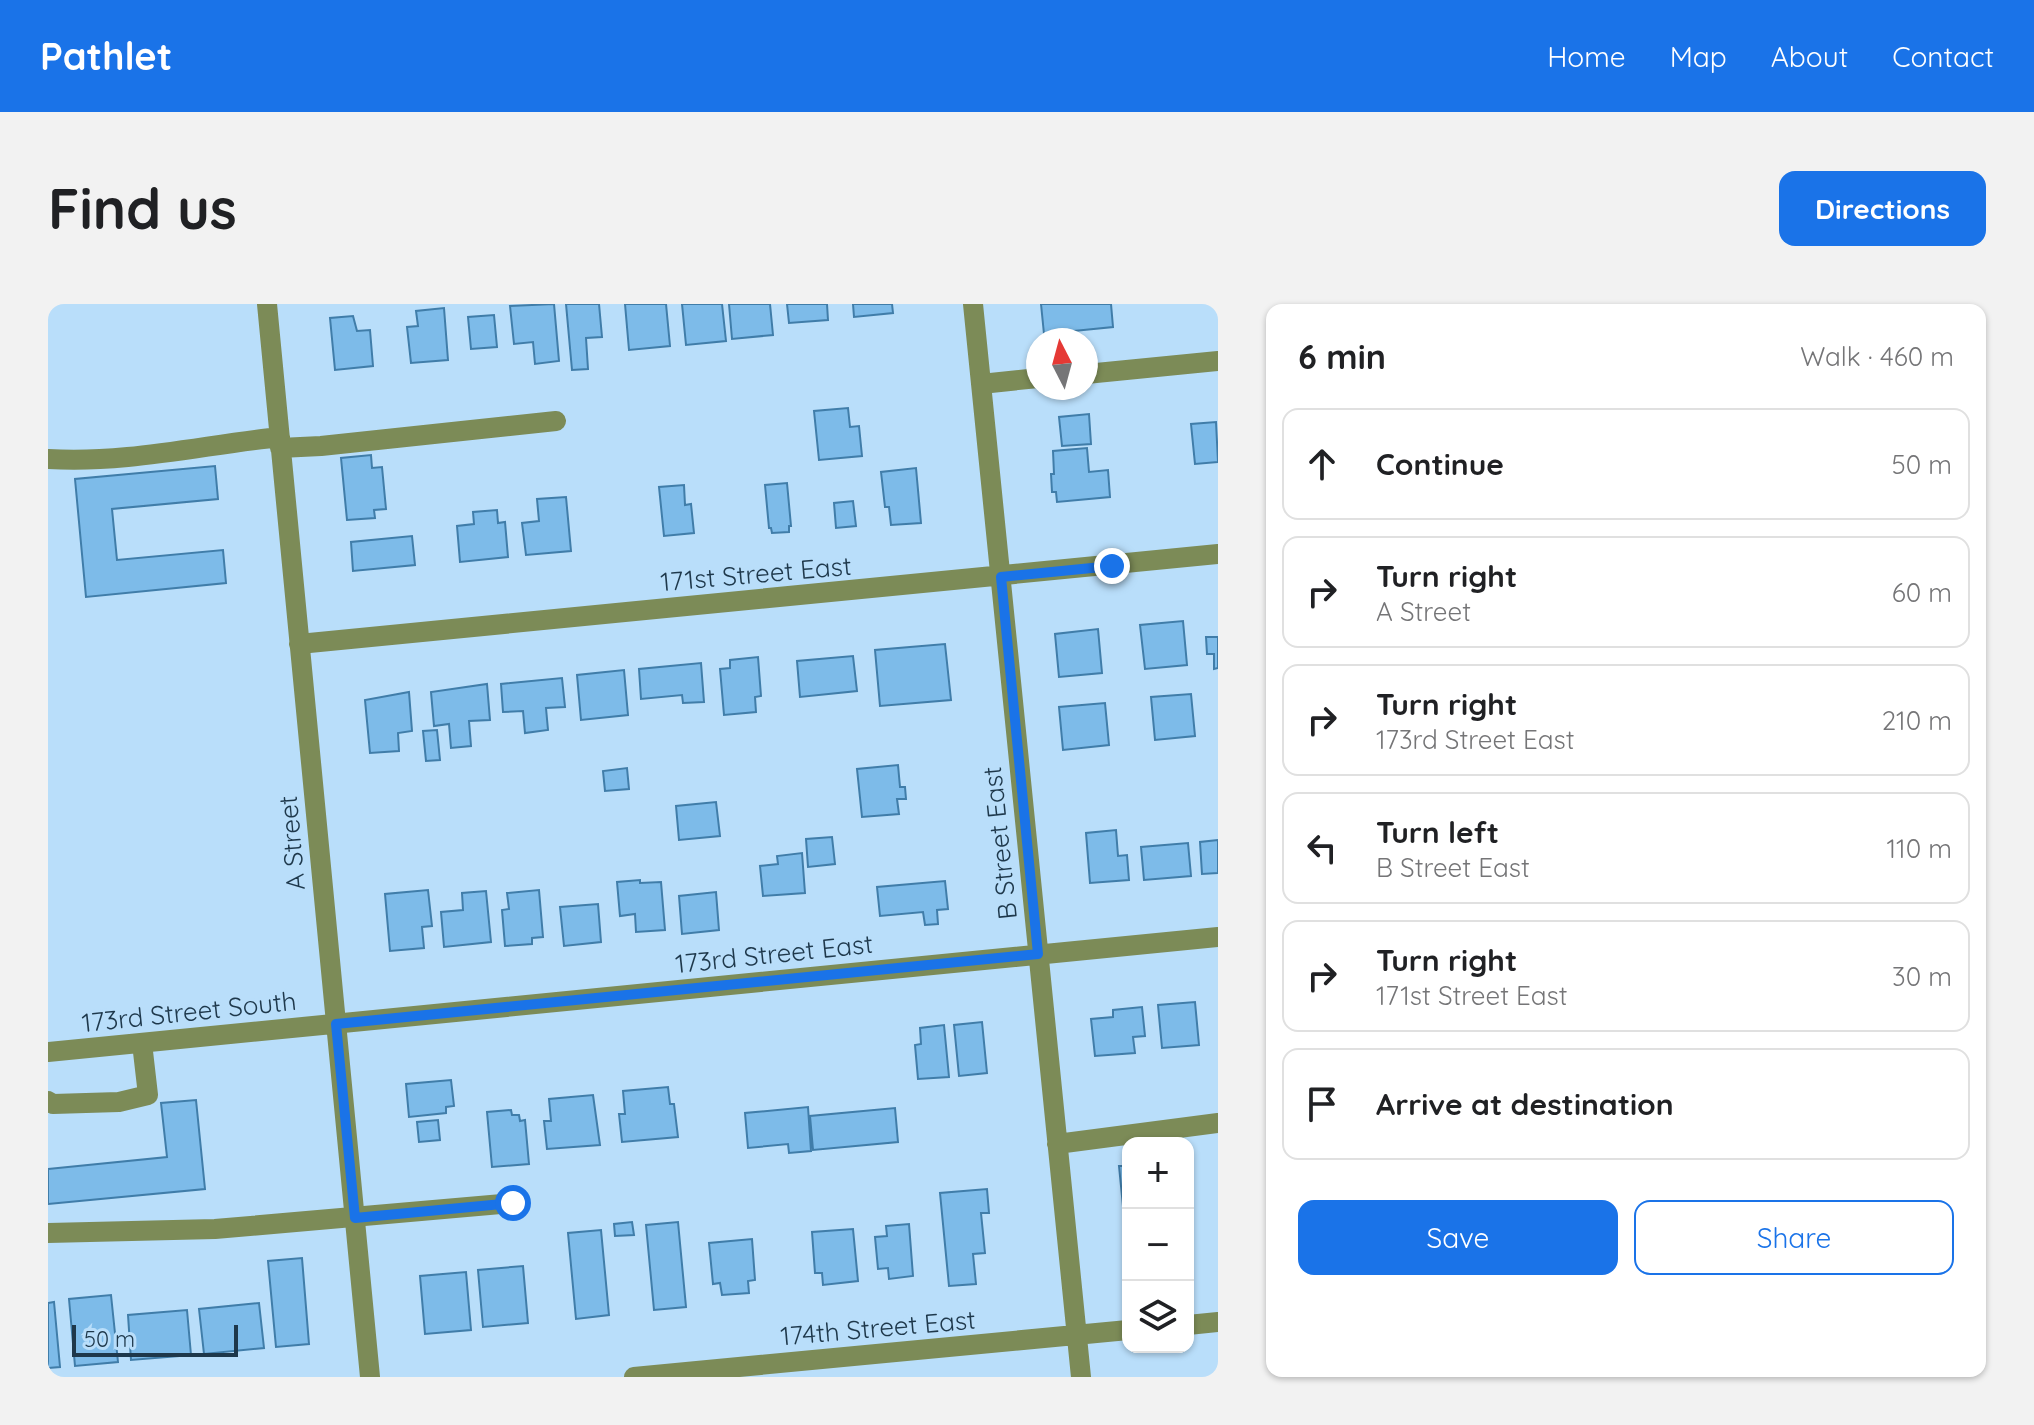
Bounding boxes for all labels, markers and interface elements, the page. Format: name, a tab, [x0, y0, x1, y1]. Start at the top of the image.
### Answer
text: Pathlet	[40, 32, 172, 80]
text: Home	[1547, 39, 1626, 74]
text: Map	[1670, 39, 1727, 74]
text: About	[1771, 39, 1848, 74]
text: Contact	[1892, 39, 1994, 74]
button: Directions	[1779, 171, 1986, 246]
text: Find us	[48, 173, 237, 243]
north arrow	[1026, 328, 1098, 400]
text: 6 min	[1298, 335, 1386, 378]
text: Walk · 460 m	[1800, 340, 1954, 373]
icon: ahead	[1300, 442, 1344, 486]
text: Continue	[1376, 445, 1504, 483]
text: 50 m	[1892, 448, 1952, 481]
route end	[1094, 548, 1130, 584]
street label: 171st Street East	[659, 549, 853, 598]
text: Turn right	[1376, 557, 1517, 595]
icon: right	[1300, 570, 1344, 614]
text: 60 m	[1892, 576, 1952, 609]
text: A Street	[1376, 595, 1471, 628]
text: Turn right	[1376, 685, 1517, 723]
icon: right	[1300, 698, 1344, 742]
text: 210 m	[1882, 704, 1952, 737]
text: 173rd Street East	[1376, 723, 1575, 756]
street label: B Street East	[975, 765, 1024, 921]
street label: A Street	[271, 794, 312, 892]
text: Turn left	[1376, 813, 1499, 851]
icon: left	[1300, 826, 1344, 870]
text: 110 m	[1886, 832, 1952, 865]
text: B Street East	[1376, 851, 1530, 884]
street label: 173rd Street East	[673, 927, 874, 980]
text: Turn right	[1376, 941, 1517, 979]
icon: right	[1300, 954, 1344, 998]
text: 30 m	[1892, 960, 1952, 993]
text: 171st Street East	[1376, 979, 1568, 1012]
street label: 173rd Street South	[80, 984, 298, 1039]
icon: arrive	[1300, 1082, 1344, 1126]
text: Arrive at destination	[1376, 1085, 1674, 1123]
map controls	[1122, 1137, 1194, 1353]
button: +	[1122, 1137, 1194, 1209]
route start	[495, 1185, 531, 1221]
button: Save	[1298, 1200, 1618, 1275]
button: Share	[1634, 1200, 1954, 1275]
button: −	[1122, 1209, 1194, 1281]
button: layers	[1122, 1281, 1194, 1353]
street label: 174th Street East	[779, 1303, 977, 1352]
scale bar	[72, 1321, 238, 1357]
text: 50 m	[84, 1325, 135, 1353]

